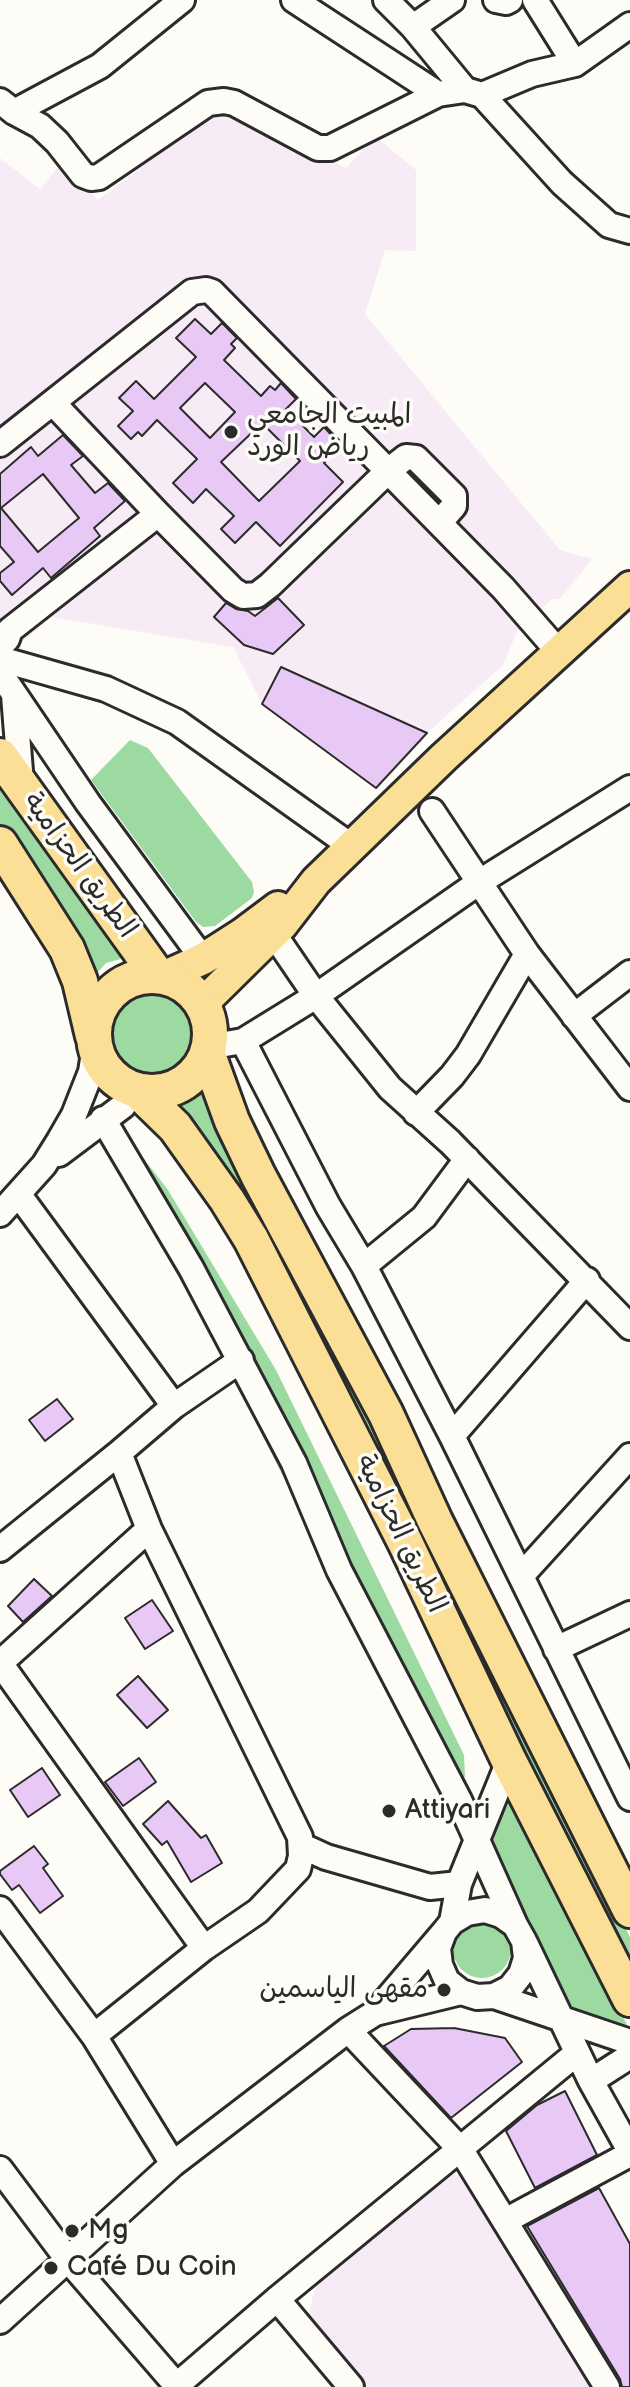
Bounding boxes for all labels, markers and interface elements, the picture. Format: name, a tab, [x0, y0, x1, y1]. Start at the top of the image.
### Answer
place label: المبيت الجامعي رياض الورد	[247, 399, 411, 465]
marker: المبيت الجامعي رياض الورد	[222, 423, 240, 441]
street label: الطريق الحزامية	[15, 787, 143, 945]
street label: الطريق الحزامية	[347, 1449, 453, 1619]
place label: Attiyari	[405, 1794, 490, 1828]
marker: Attiyari	[380, 1802, 398, 1820]
place label: مقهى الياسمين	[259, 1973, 428, 2007]
marker: مقهى الياسمين	[435, 1981, 453, 1999]
place label: Mg	[88, 2214, 128, 2248]
marker: Mg	[63, 2222, 81, 2240]
place label: Café Du Coin	[67, 2251, 236, 2285]
marker: Café Du Coin	[42, 2259, 60, 2277]

